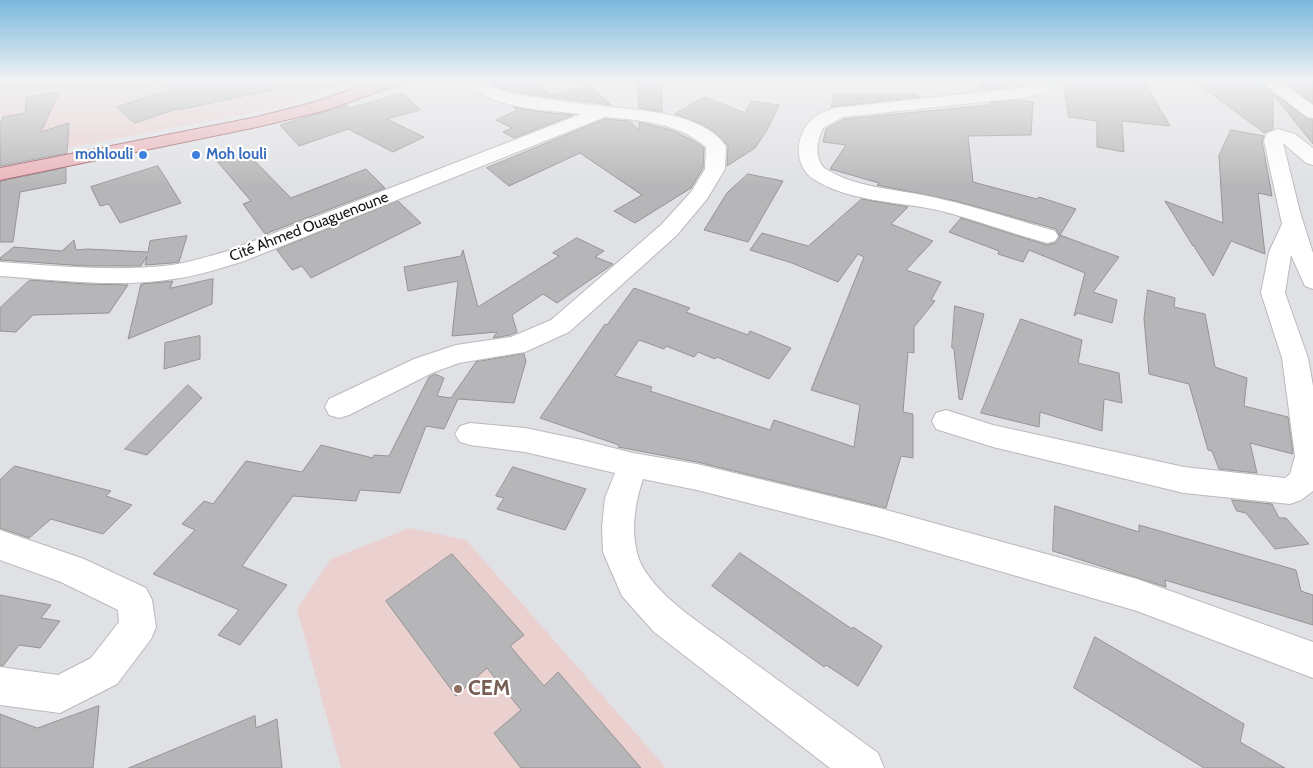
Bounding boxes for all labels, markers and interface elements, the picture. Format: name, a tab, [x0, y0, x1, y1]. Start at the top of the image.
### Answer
place label: mohlouli	[75, 146, 133, 164]
place label: Moh louli	[206, 146, 267, 164]
marker: mohlouli	[137, 149, 149, 161]
marker: Moh louli	[190, 149, 202, 161]
street label: Cité Ahmed Ouaguenoune	[227, 188, 391, 266]
place label: CEM	[468, 676, 510, 702]
marker: CEM	[452, 683, 464, 695]

